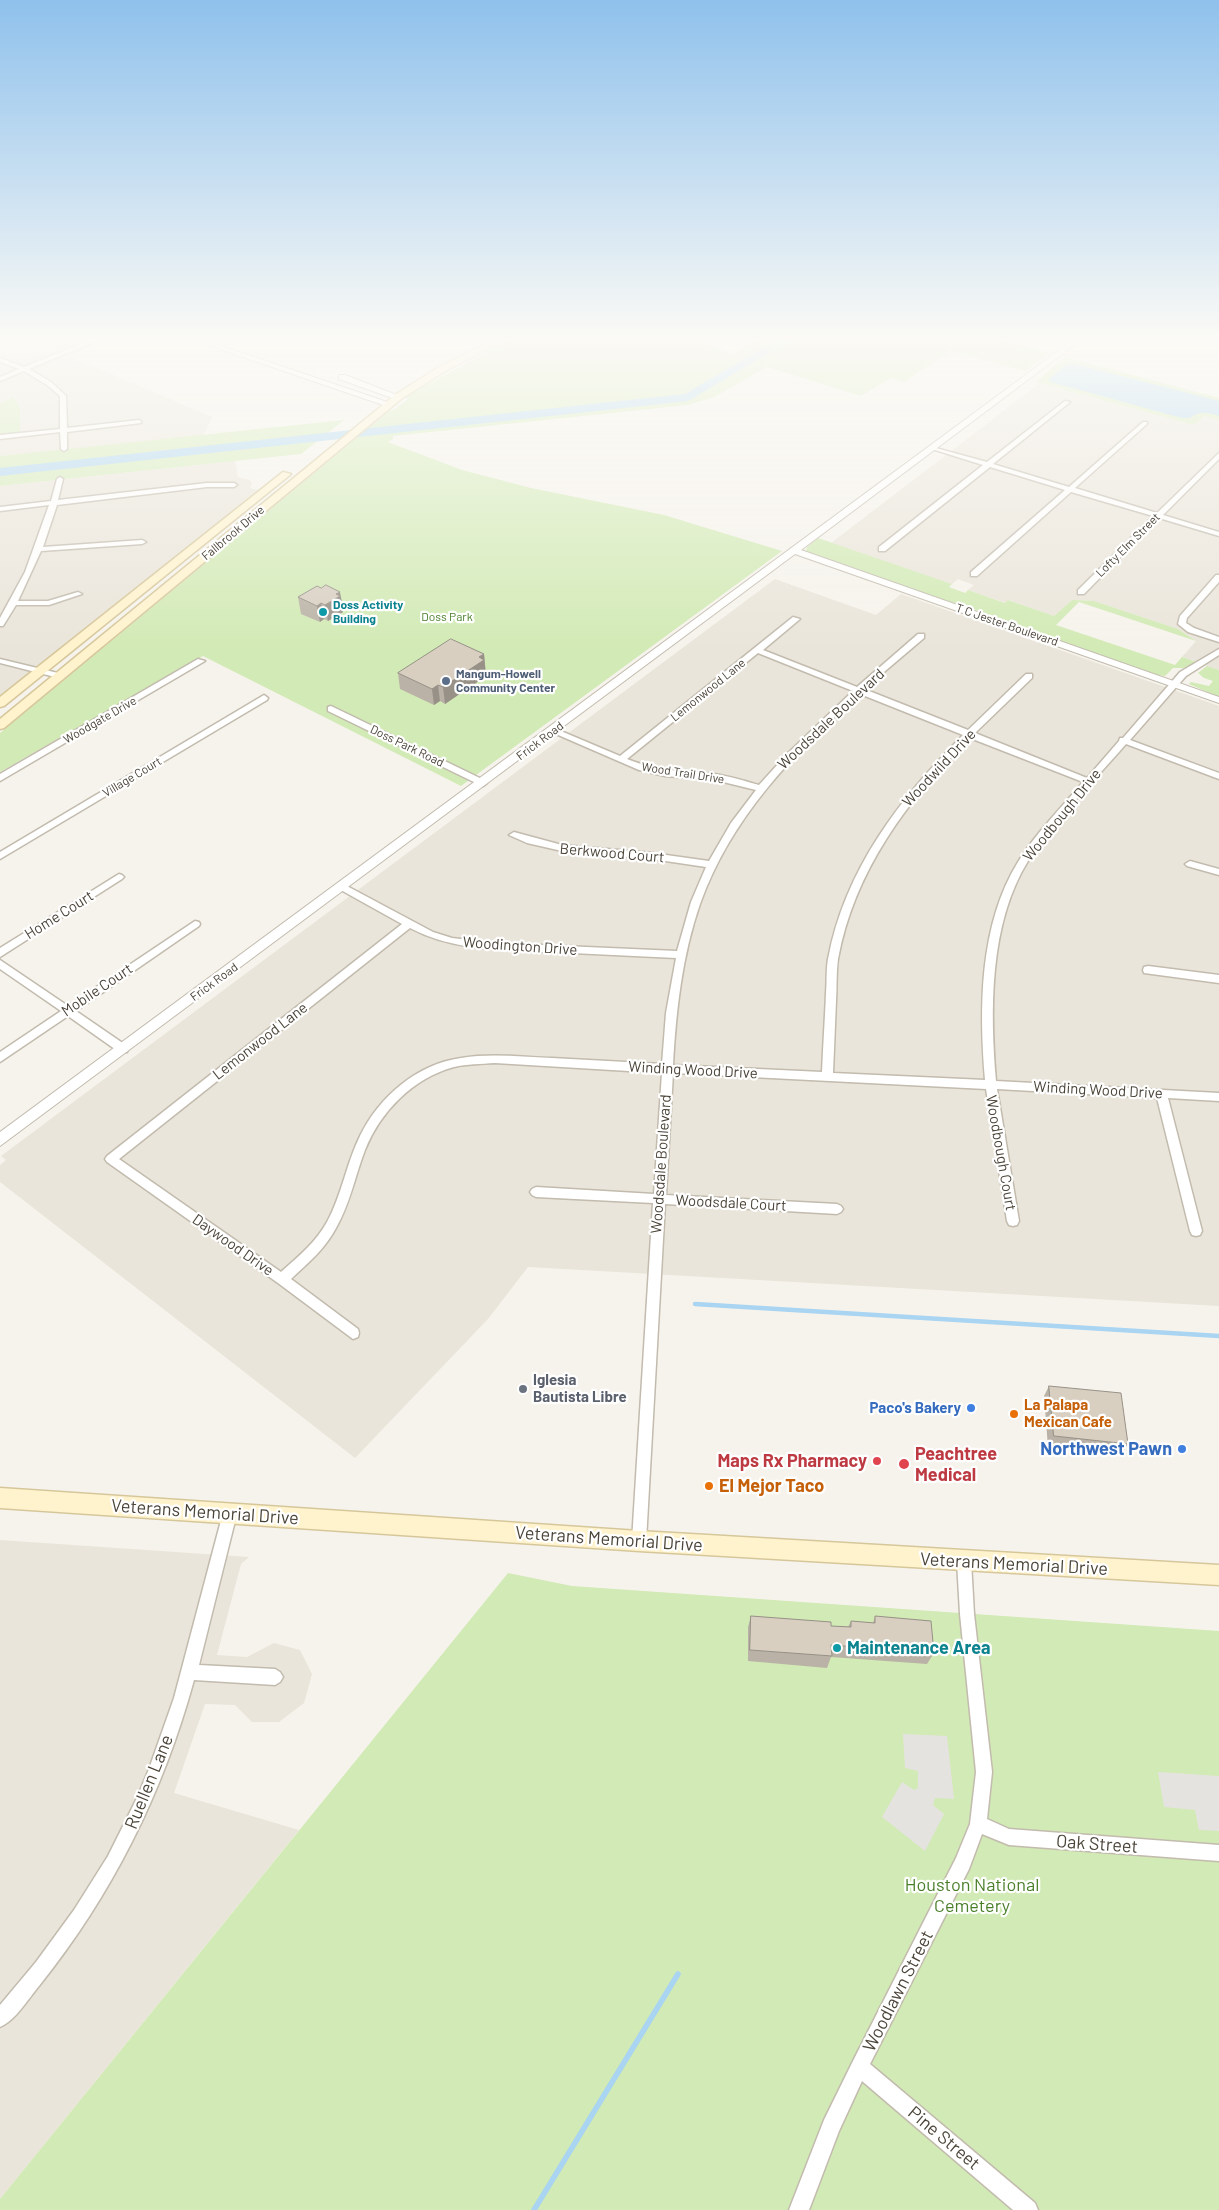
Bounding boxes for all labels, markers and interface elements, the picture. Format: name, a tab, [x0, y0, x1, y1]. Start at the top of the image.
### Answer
street label: Fallbrook Drive	[199, 503, 267, 563]
street label: Lofty Elm Street	[1093, 510, 1163, 580]
place label: Doss Activity Building	[333, 598, 403, 626]
street label: T C Jester Boulevard	[954, 601, 1060, 649]
marker: Doss Activity Building	[317, 606, 329, 618]
park label: Doss Park	[421, 610, 473, 624]
street label: Lemonwood Lane	[668, 655, 748, 725]
street label: Woodsdale Boulevard	[774, 665, 888, 773]
place label: Mangum-Howell Community Center	[456, 667, 555, 695]
marker: Mangum-Howell Community Center	[440, 675, 452, 687]
street label: Woodgate Drive	[61, 693, 139, 747]
street label: Frick Road	[514, 719, 566, 763]
street label: Doss Park Road	[368, 722, 446, 770]
street label: Woodwild Drive	[898, 725, 980, 811]
street label: Village Court	[100, 754, 164, 800]
street label: Wood Trail Drive	[641, 759, 725, 787]
street label: Woodbough Drive	[1019, 765, 1105, 865]
street label: Berkwood Court	[559, 839, 665, 867]
street label: Home Court	[21, 887, 97, 943]
street label: Woodington Drive	[462, 933, 578, 959]
street label: Mobile Court	[58, 960, 136, 1020]
street label: Frick Road	[187, 960, 241, 1004]
street label: Lemonwood Lane	[209, 998, 311, 1084]
street label: Winding Wood Drive	[628, 1058, 758, 1082]
street label: Winding Wood Drive	[1033, 1078, 1163, 1102]
street label: Woodsdale Boulevard	[647, 1094, 675, 1234]
street label: Woodbough Court	[982, 1094, 1020, 1212]
street label: Woodsdale Court	[675, 1191, 787, 1215]
street label: Daywood Drive	[189, 1210, 277, 1280]
place label: Iglesia Bautista Libre	[533, 1371, 627, 1406]
marker: Iglesia Bautista Libre	[517, 1383, 529, 1395]
place label: La Palapa Mexican Cafe	[1024, 1396, 1112, 1431]
place label: Paco's Bakery	[870, 1399, 961, 1417]
marker: Paco's Bakery	[965, 1402, 977, 1414]
marker: La Palapa Mexican Cafe	[1008, 1408, 1020, 1420]
place label: Northwest Pawn	[1040, 1438, 1172, 1460]
place label: Peachtree Medical	[915, 1443, 997, 1486]
marker: Northwest Pawn	[1176, 1443, 1188, 1455]
place label: Maps Rx Pharmacy	[717, 1450, 867, 1472]
marker: Maps Rx Pharmacy	[871, 1455, 883, 1467]
marker: Peachtree Medical	[897, 1457, 911, 1471]
place label: El Mejor Taco	[719, 1475, 824, 1497]
marker: El Mejor Taco	[703, 1480, 715, 1492]
street label: Veterans Memorial Drive	[110, 1495, 300, 1529]
street label: Veterans Memorial Drive	[514, 1522, 704, 1556]
street label: Veterans Memorial Drive	[920, 1548, 1108, 1580]
place label: Maintenance Area	[847, 1637, 990, 1659]
marker: Maintenance Area	[831, 1642, 843, 1654]
street label: Ruellen Lane	[120, 1732, 178, 1832]
street label: Oak Street	[1055, 1830, 1139, 1858]
park label: Houston National Cemetery	[905, 1874, 1039, 1916]
street label: Woodlawn Street	[858, 1927, 938, 2055]
street label: Pine Street	[904, 2102, 984, 2174]

